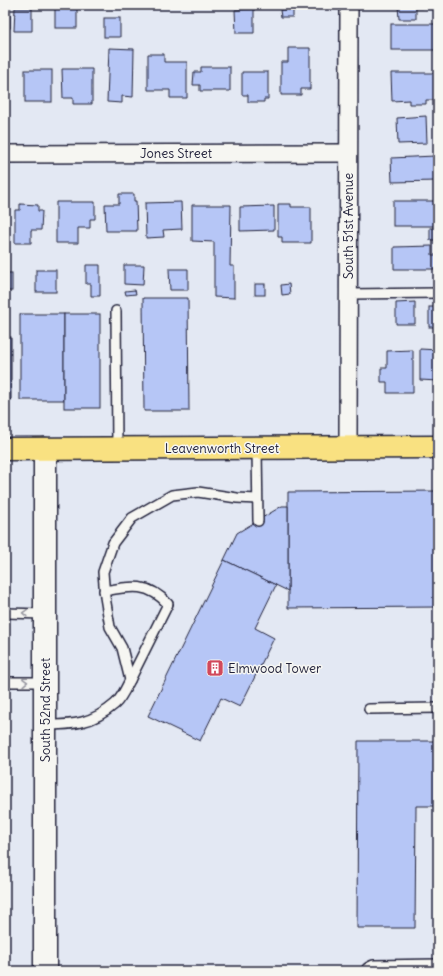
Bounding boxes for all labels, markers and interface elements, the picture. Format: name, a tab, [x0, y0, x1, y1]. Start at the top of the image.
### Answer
street label: Jones Street	[140, 145, 213, 162]
street label: South 51st Avenue	[340, 173, 357, 279]
street label: Leavenworth Street	[165, 440, 280, 457]
one-way arrow	[22, 609, 28, 617]
street label: South 52nd Street	[37, 657, 54, 762]
building icon: Elmwood Tower	[205, 658, 225, 678]
place label: Elmwood Tower	[228, 660, 322, 677]
one-way arrow	[22, 678, 28, 686]

